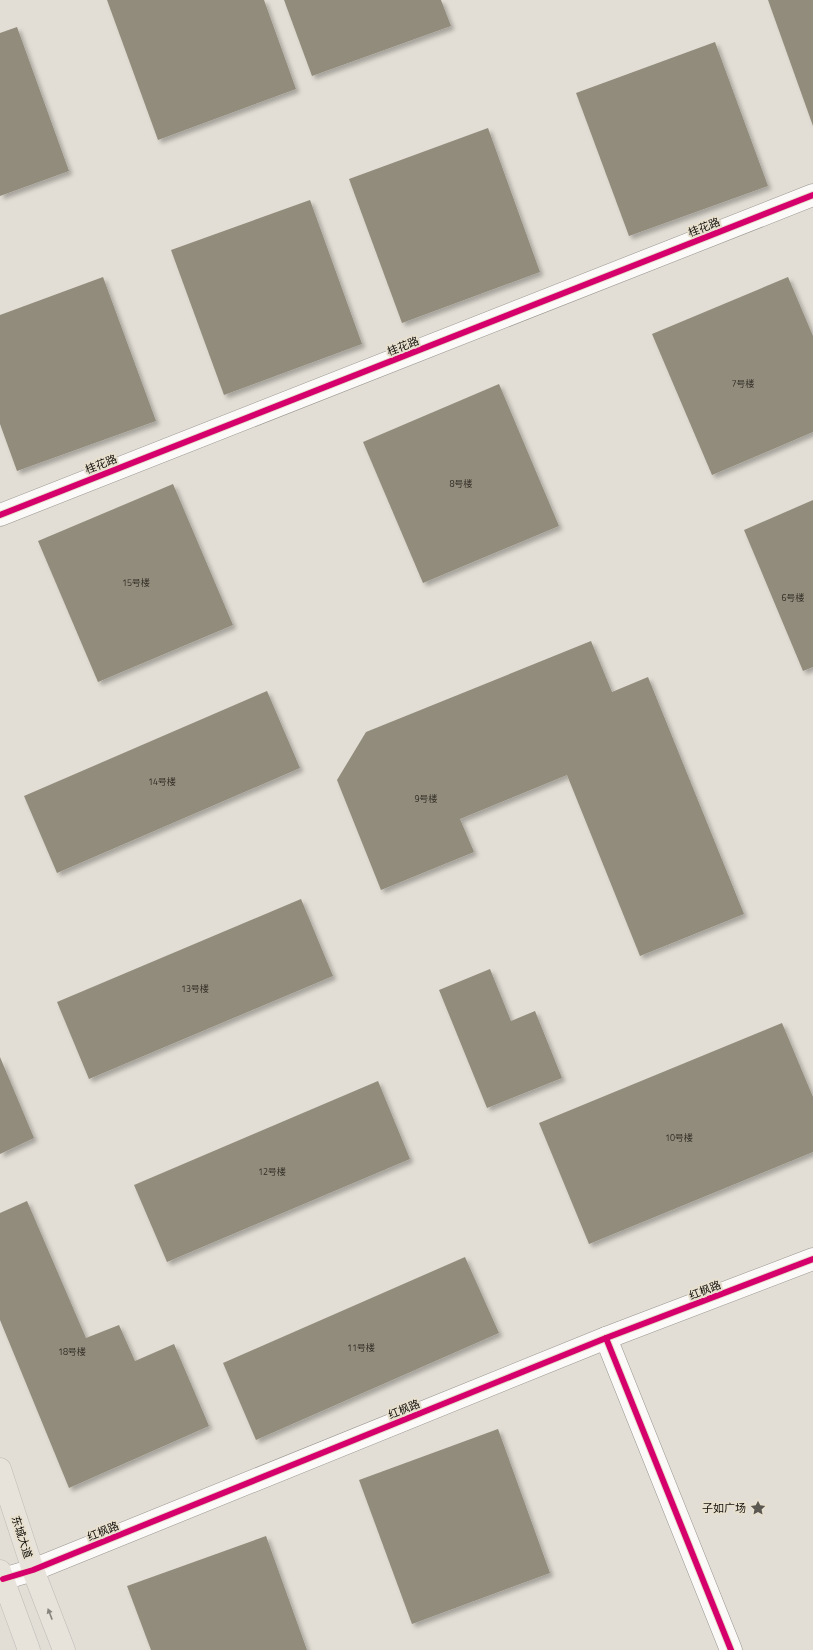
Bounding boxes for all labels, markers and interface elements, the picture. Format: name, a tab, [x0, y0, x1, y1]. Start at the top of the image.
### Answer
street label: 桂花路	[686, 214, 722, 240]
street label: 桂花路	[385, 333, 421, 359]
house number: 7号楼	[731, 377, 755, 390]
street label: 桂花路	[83, 451, 119, 477]
house number: 8号楼	[449, 477, 473, 490]
house number: 15号楼	[122, 576, 150, 589]
house number: 6号楼	[781, 591, 805, 604]
house number: 14号楼	[148, 775, 176, 788]
house number: 9号楼	[414, 792, 438, 805]
house number: 13号楼	[181, 982, 209, 995]
house number: 10号楼	[665, 1131, 693, 1144]
house number: 12号楼	[258, 1165, 286, 1178]
street label: 红枫路	[687, 1277, 723, 1303]
house number: 11号楼	[347, 1341, 375, 1354]
house number: 18号楼	[58, 1345, 86, 1358]
street label: 红枫路	[386, 1395, 422, 1423]
place icon: 子如广场	[749, 1499, 767, 1517]
place label: 子如广场	[702, 1500, 746, 1516]
street label: 东城大道	[8, 1514, 36, 1560]
street label: 红枫路	[85, 1517, 121, 1545]
one-way arrow	[46, 1607, 52, 1619]

